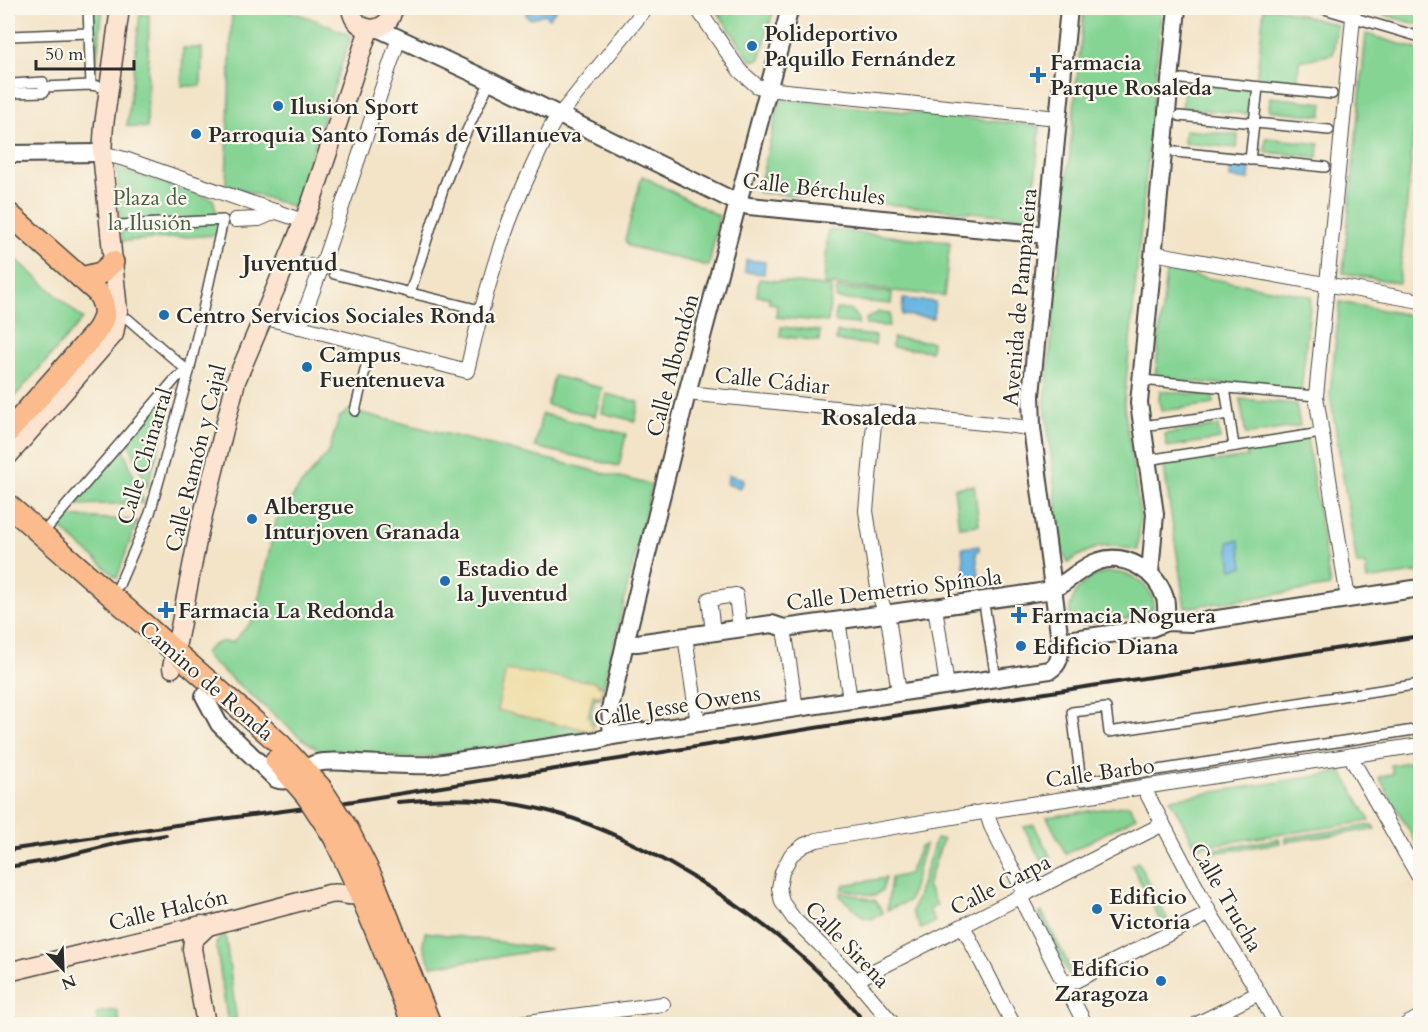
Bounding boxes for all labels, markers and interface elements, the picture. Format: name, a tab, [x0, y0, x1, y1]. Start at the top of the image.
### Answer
place label: Polideportivo Paquillo Fernández	[764, 19, 956, 74]
scale bar	[36, 33, 134, 71]
marker: Polideportivo Paquillo Fernández	[745, 39, 759, 53]
text: 50 m	[45, 42, 84, 67]
place label: Farmacia Parque Rosaleda	[1050, 48, 1212, 103]
marker: Farmacia Parque Rosaleda	[1031, 68, 1045, 82]
place label: Ilusion Sport	[290, 92, 418, 122]
marker: Ilusion Sport	[271, 99, 285, 113]
place label: Parroquia Santo Tomás de Villanueva	[208, 120, 582, 150]
marker: Parroquia Santo Tomás de Villanueva	[189, 127, 203, 141]
street label: Calle Bérchules	[741, 165, 887, 213]
park label: Plaza de la Ilusión	[108, 183, 193, 238]
street label: Avenida de Pampaneira	[996, 186, 1045, 407]
district label: Juventud	[239, 247, 338, 280]
street label: Calle Albondón	[639, 290, 707, 440]
place label: Centro Servicios Sociales Ronda	[176, 301, 496, 331]
marker: Centro Servicios Sociales Ronda	[157, 308, 171, 322]
place label: Campus Fuentenueva	[319, 340, 446, 395]
marker: Campus Fuentenueva	[300, 360, 314, 374]
street label: Calle Cádiar	[713, 360, 832, 402]
street label: Calle Ramón y Cajal	[158, 361, 234, 555]
street label: Calle Chinarral	[110, 384, 180, 528]
district label: Rosaleda	[821, 401, 917, 434]
place label: Albergue Inturjoven Granada	[264, 492, 460, 547]
marker: Albergue Inturjoven Granada	[245, 512, 259, 526]
place label: Estadio de la Juventud	[457, 554, 568, 609]
street label: Calle Demetrio Spínola	[784, 562, 1004, 618]
marker: Estadio de la Juventud	[438, 574, 452, 588]
place label: Farmacia La Redonda	[178, 596, 395, 626]
place label: Farmacia Noguera	[1031, 601, 1216, 631]
marker: Farmacia La Redonda	[159, 603, 173, 617]
marker: Farmacia Noguera	[1012, 608, 1026, 622]
street label: Camino de Ronda	[132, 614, 281, 748]
place label: Edificio Diana	[1033, 632, 1179, 662]
marker: Edificio Diana	[1014, 639, 1028, 653]
street label: Calle Jesse Owens	[592, 678, 762, 734]
street label: Calle Barbo	[1044, 750, 1157, 795]
street label: Calle Trucha	[1183, 837, 1270, 958]
street label: Calle Carpa	[945, 847, 1056, 923]
street label: Calle Halcón	[106, 882, 231, 938]
place label: Edificio Victoria	[1109, 882, 1191, 937]
street label: Calle Sirena	[798, 894, 897, 995]
marker: Edificio Victoria	[1090, 902, 1104, 916]
north arrow	[33, 939, 93, 999]
place label: Edificio Zaragoza	[1054, 954, 1149, 1009]
text: N	[58, 969, 79, 995]
marker: Edificio Zaragoza	[1154, 974, 1168, 988]

